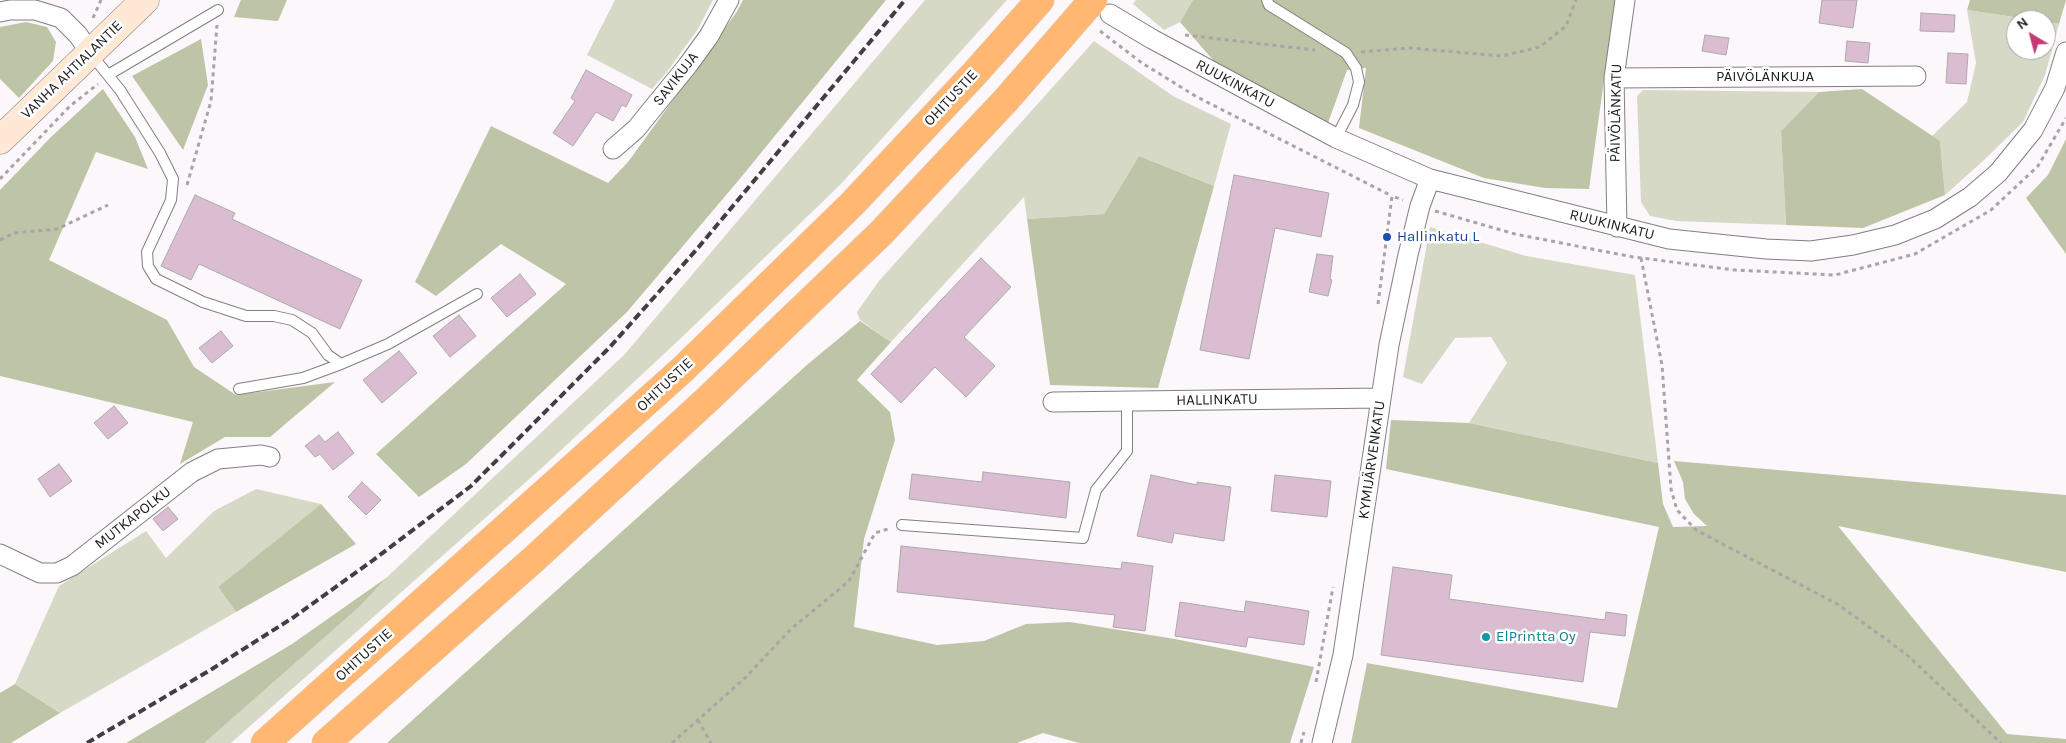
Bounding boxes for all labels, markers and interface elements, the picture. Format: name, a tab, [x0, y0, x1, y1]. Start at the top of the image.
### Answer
north arrow	[2006, 10, 2056, 60]
text: N	[2013, 14, 2031, 33]
street label: VANHA AHTIALANTIE	[18, 17, 126, 123]
street label: SAVIKUJA	[649, 48, 703, 110]
street label: RUUKINKATU	[1192, 56, 1278, 112]
street label: PÄIVÖLÄNKATU	[1606, 63, 1626, 163]
street label: OHITUSTIE	[920, 66, 982, 130]
street label: PÄIVÖLÄNKUJA	[1716, 68, 1814, 86]
street label: RUUKINKATU	[1568, 206, 1656, 244]
place label: Hallinkatu L	[1397, 228, 1479, 246]
marker: Hallinkatu L	[1381, 231, 1393, 243]
street label: OHITUSTIE	[633, 354, 697, 416]
street label: HALLINKATU	[1176, 390, 1258, 410]
street label: KYMIJÄRVENKATU	[1355, 400, 1389, 520]
street label: MUTKAPOLKU	[91, 483, 175, 553]
street label: OHITUSTIE	[332, 625, 396, 685]
place label: ElPrintta Oy	[1496, 628, 1576, 646]
marker: ElPrintta Oy	[1480, 631, 1492, 643]

